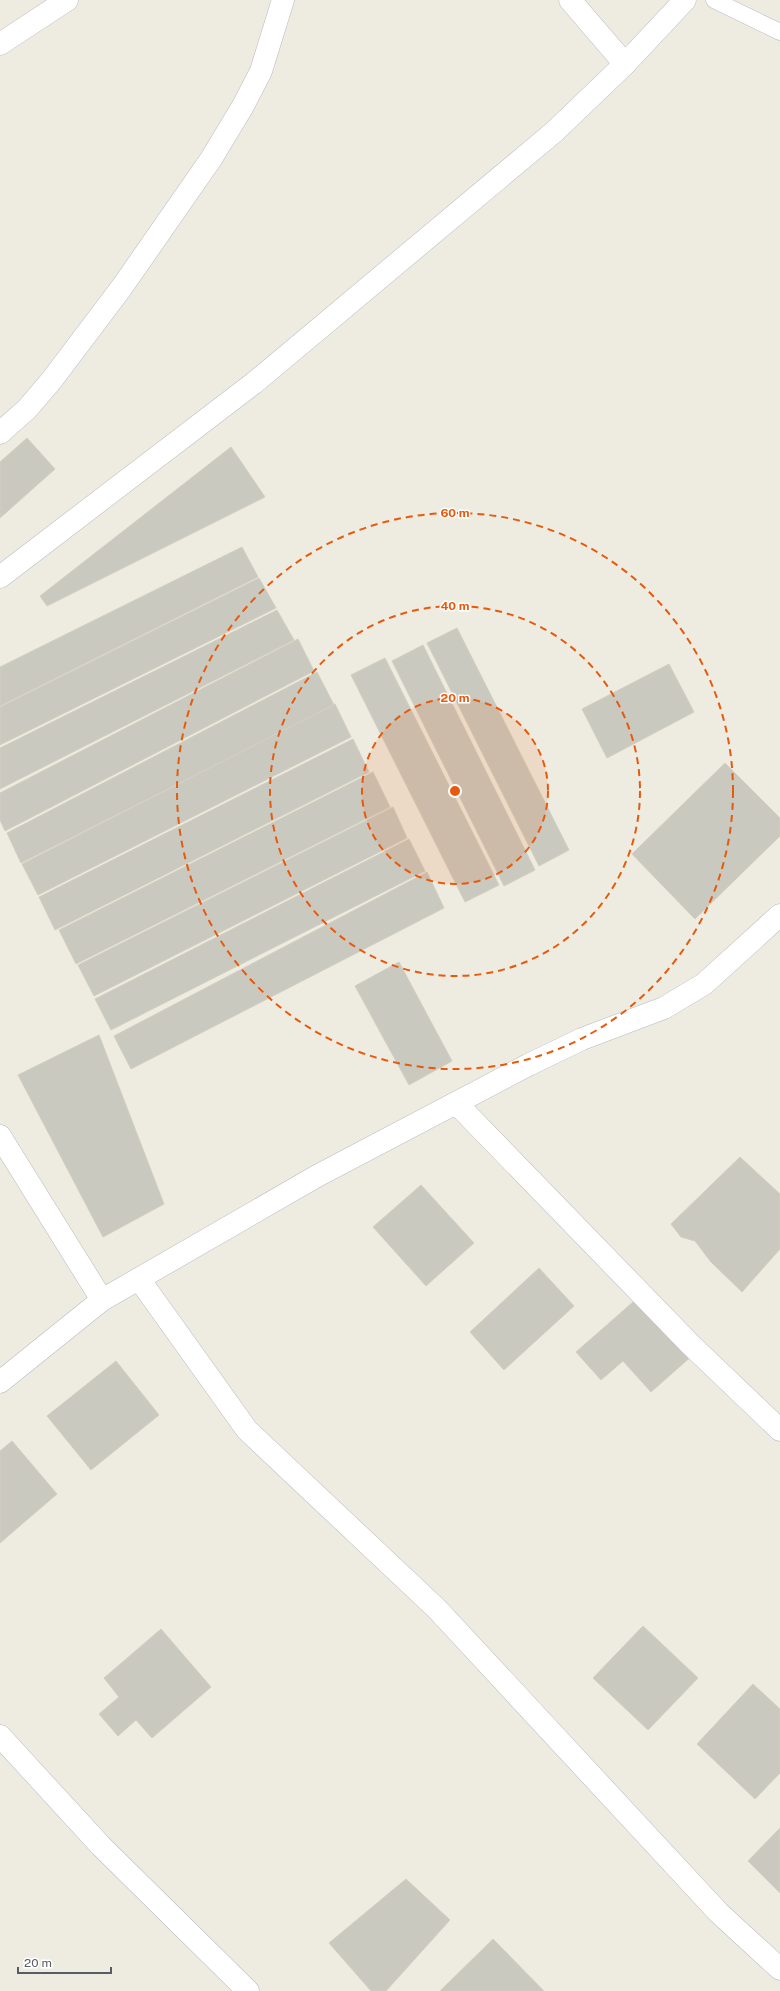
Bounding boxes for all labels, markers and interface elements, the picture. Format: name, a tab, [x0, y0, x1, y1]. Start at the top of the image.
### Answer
text: 60 m	[440, 506, 470, 520]
text: 40 m	[440, 599, 470, 613]
text: 20 m	[441, 691, 470, 705]
centre of rings	[448, 784, 462, 798]
scale bar	[18, 1949, 111, 1975]
text: 20 m	[24, 1956, 52, 1970]

